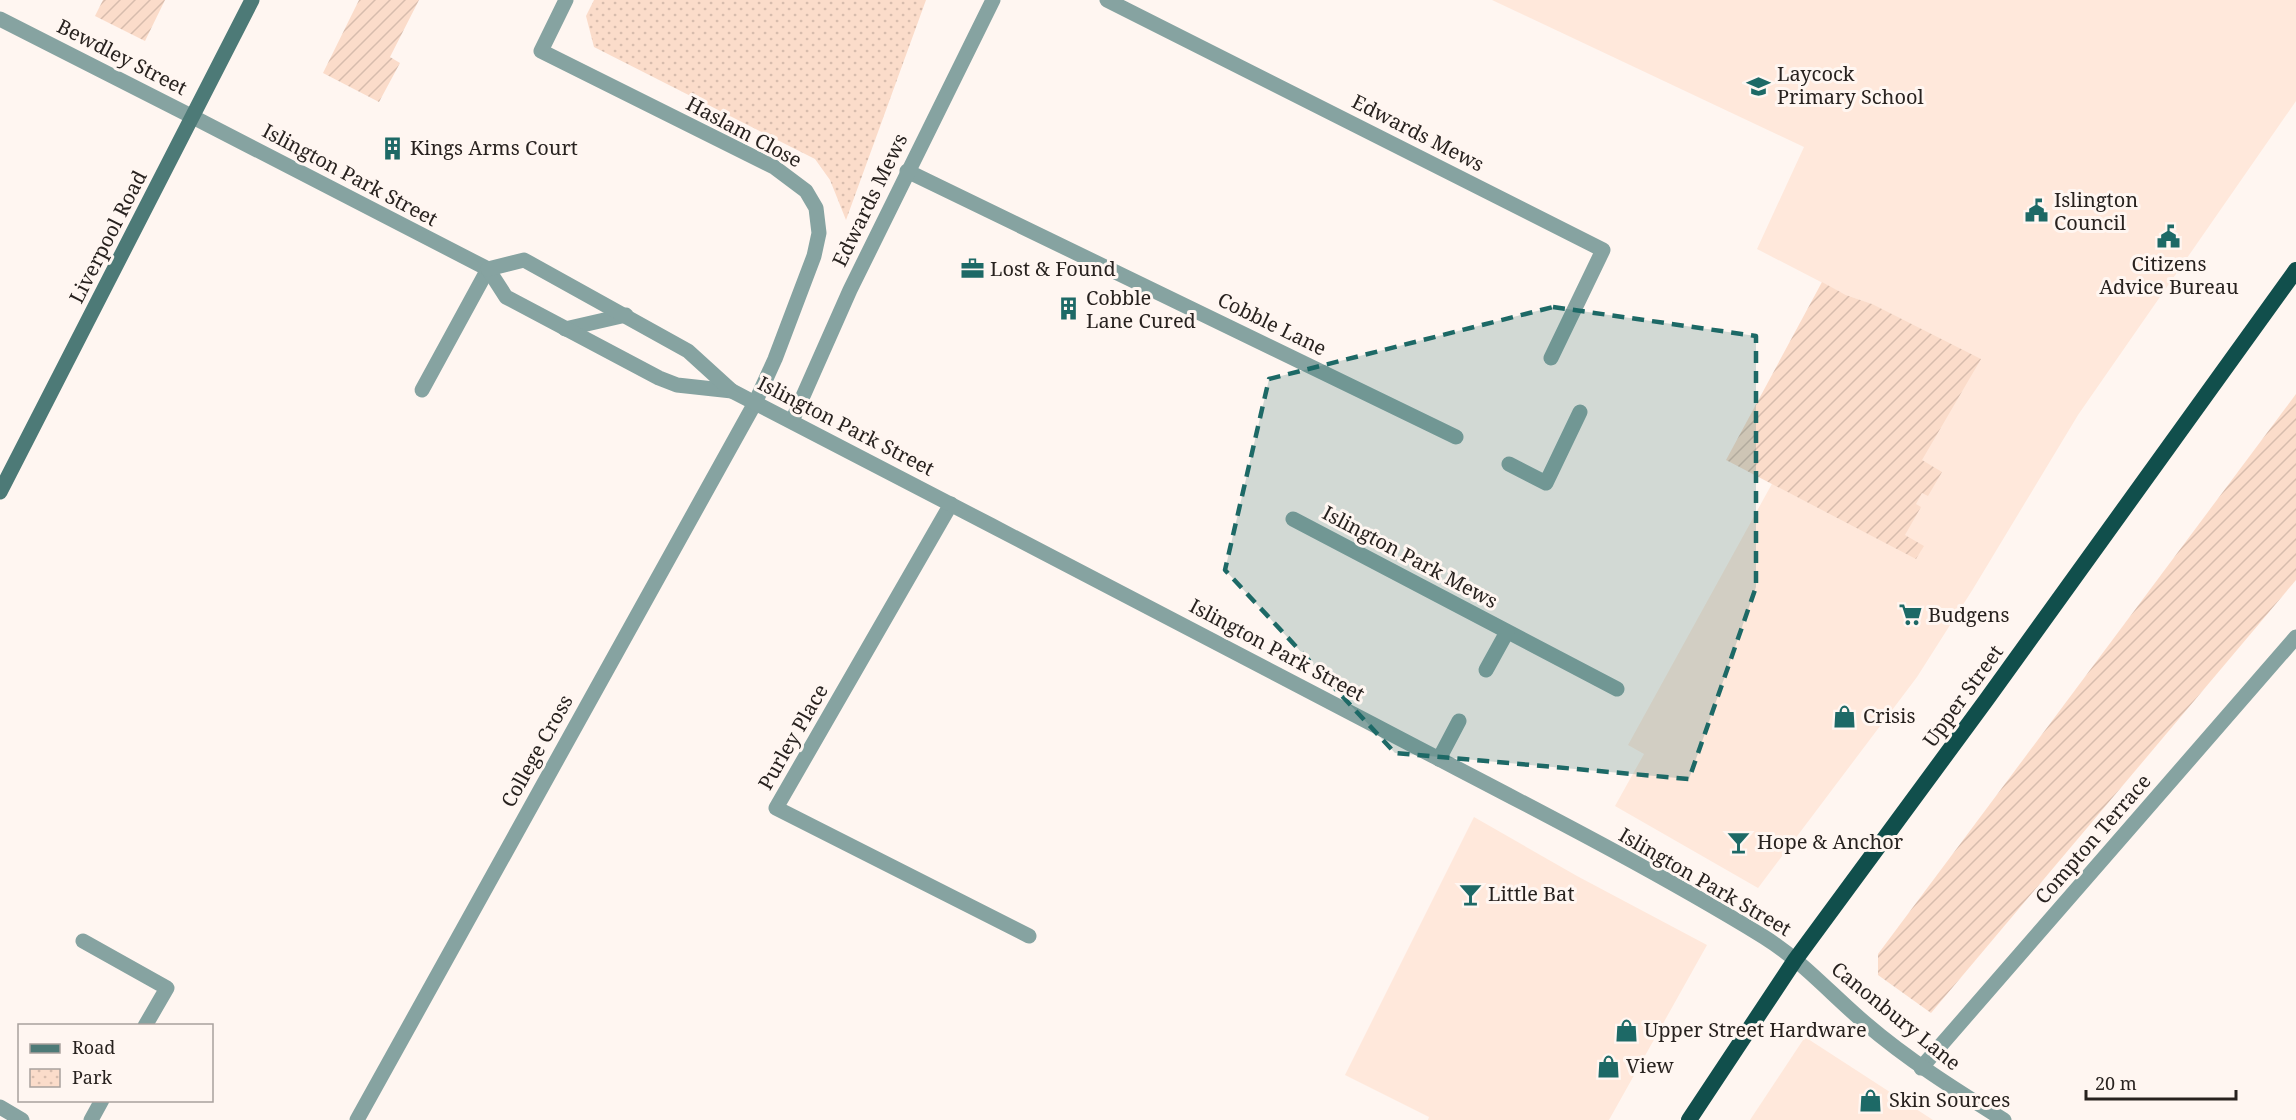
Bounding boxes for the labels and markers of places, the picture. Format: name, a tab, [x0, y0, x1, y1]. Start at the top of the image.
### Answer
place label: Laycock Primary School	[1777, 60, 1924, 110]
school or university icon: Laycock Primary School	[1746, 73, 1772, 99]
place label: Kings Arms Court	[410, 134, 578, 161]
building icon: Kings Arms Court	[379, 135, 405, 161]
place label: Islington Council	[2054, 186, 2138, 236]
public building icon: Islington Council	[2023, 198, 2049, 224]
public building icon: Citizens Advice Bureau	[2156, 224, 2182, 250]
place label: Citizens Advice Bureau	[2099, 250, 2239, 300]
place label: Lost & Found	[990, 255, 1116, 282]
office icon: Lost & Found	[959, 256, 985, 282]
place label: Cobble Lane Cured	[1086, 284, 1196, 334]
building icon: Cobble Lane Cured	[1055, 296, 1081, 322]
place label: Budgens	[1928, 601, 2009, 628]
supermarket icon: Budgens	[1897, 602, 1923, 628]
place label: Crisis	[1863, 702, 1916, 729]
shop icon: Crisis	[1832, 703, 1858, 729]
place label: Hope & Anchor	[1757, 828, 1904, 855]
bar icon: Hope & Anchor	[1726, 829, 1752, 855]
place label: Little Bat	[1488, 880, 1574, 907]
bar icon: Little Bat	[1457, 881, 1483, 907]
place label: Upper Street Hardware	[1644, 1016, 1867, 1043]
shop icon: Upper Street Hardware	[1613, 1017, 1639, 1043]
place label: View	[1626, 1052, 1675, 1079]
shop icon: View	[1595, 1053, 1621, 1079]
place label: Skin Sources	[1889, 1086, 2010, 1113]
shop icon: Skin Sources	[1858, 1087, 1884, 1113]

